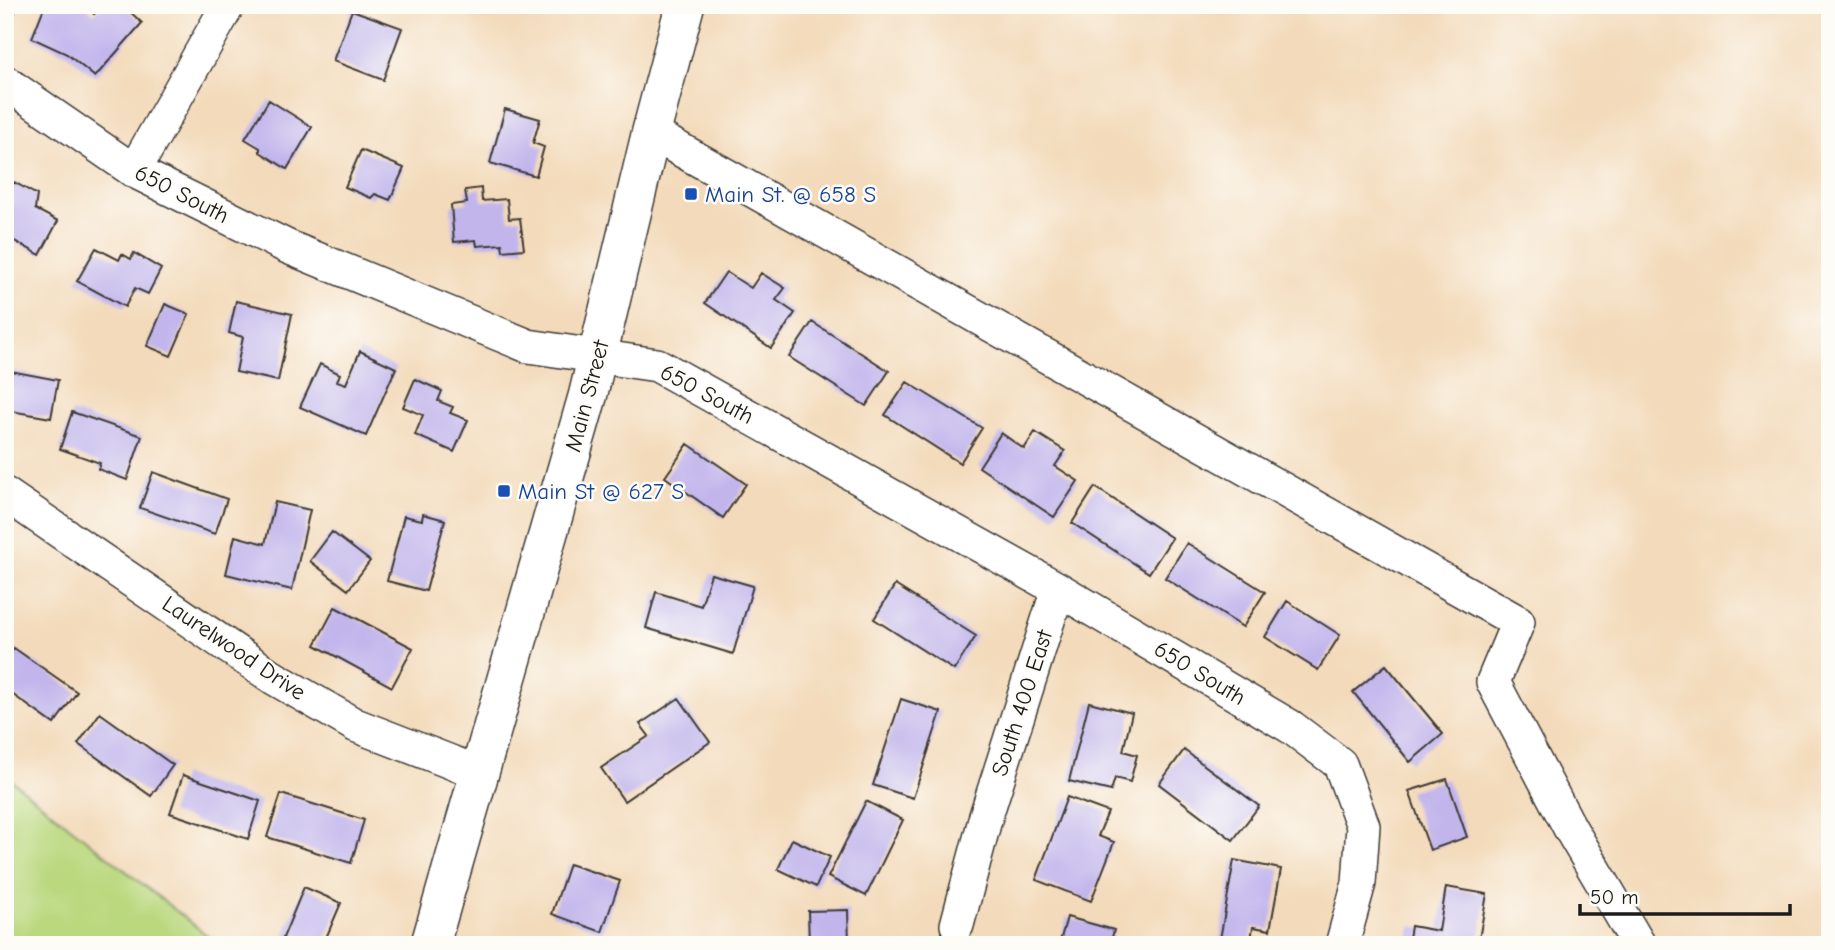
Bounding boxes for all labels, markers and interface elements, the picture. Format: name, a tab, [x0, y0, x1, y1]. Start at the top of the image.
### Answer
street label: 650 South	[130, 159, 234, 229]
place label: Main St. @ 658 S	[705, 181, 876, 208]
marker: Main St. @ 658 S	[683, 186, 699, 202]
street label: Main Street	[559, 336, 615, 455]
street label: 650 South	[656, 358, 758, 430]
place label: Main St @ 627 S	[518, 478, 684, 505]
marker: Main St @ 627 S	[496, 483, 512, 499]
street label: Laurelwood Drive	[157, 590, 311, 706]
street label: South 400 East	[986, 625, 1059, 779]
street label: 650 South	[1149, 635, 1251, 711]
scale bar	[1580, 873, 1790, 917]
text: 50 m	[1590, 885, 1639, 909]

